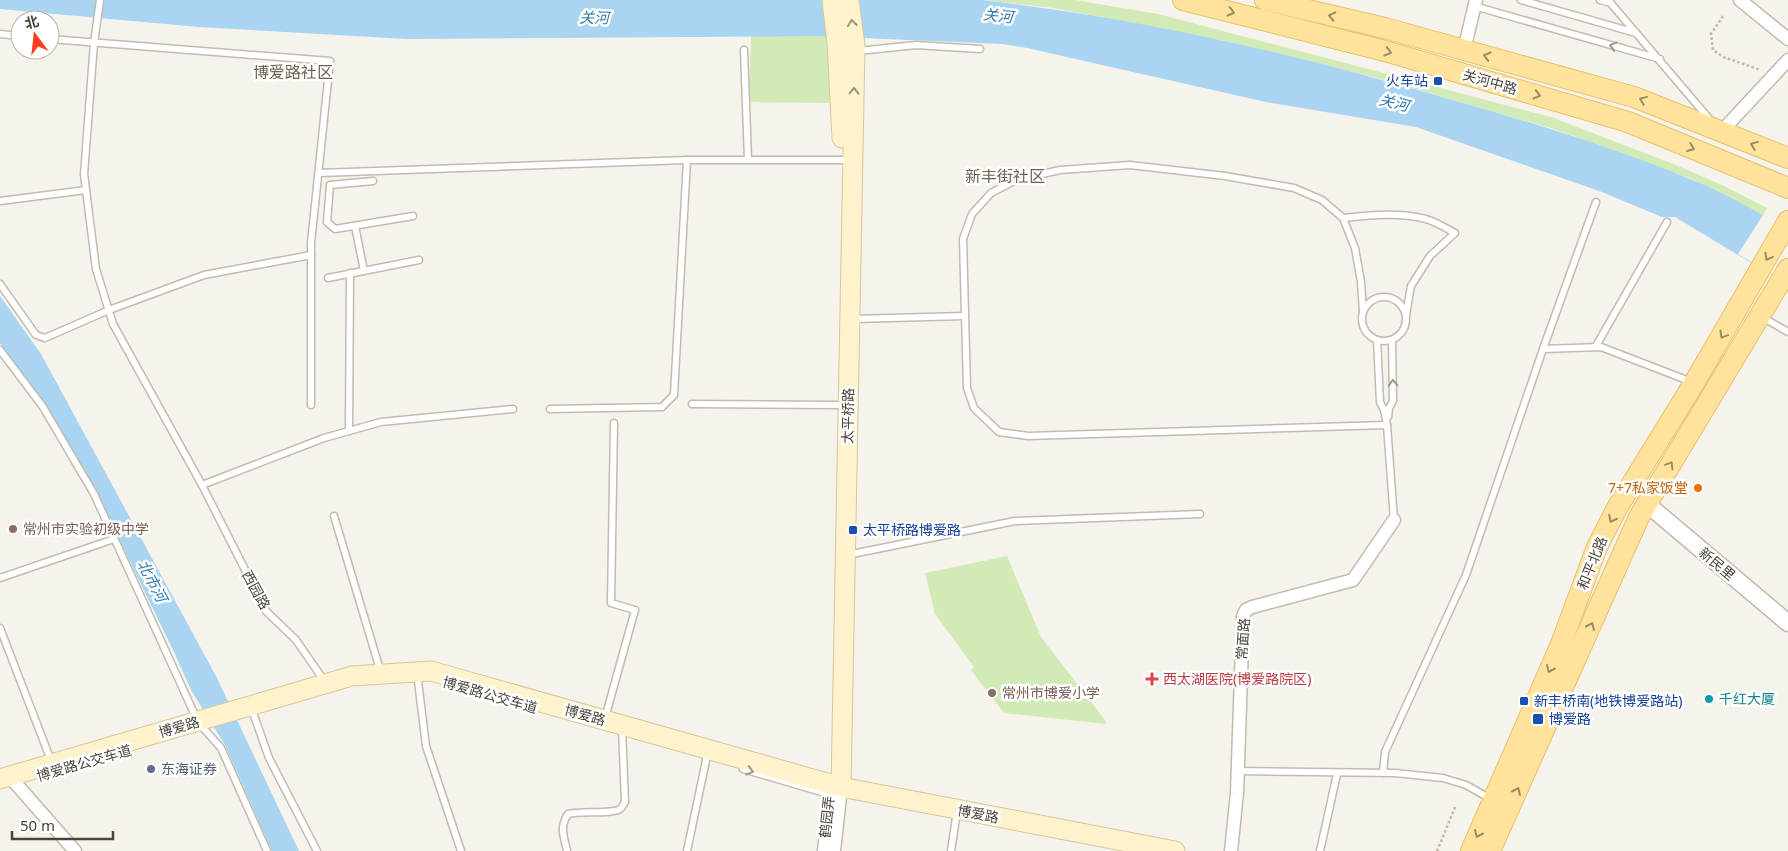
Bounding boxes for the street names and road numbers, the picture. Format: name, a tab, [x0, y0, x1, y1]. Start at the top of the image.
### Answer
street label: 关河中路	[1461, 65, 1520, 98]
street label: 太平桥路	[838, 388, 857, 444]
street label: 和平北路	[1572, 533, 1611, 592]
street label: 新民里	[1695, 543, 1740, 584]
street label: 西园路	[238, 567, 275, 613]
street label: 常面路	[1232, 617, 1253, 661]
street label: 博爱路公交车道	[440, 672, 540, 717]
street label: 博爱路	[562, 700, 608, 729]
street label: 博爱路	[156, 712, 202, 741]
street label: 博爱路公交车道	[34, 740, 134, 785]
street label: 鹤园弄	[815, 795, 838, 839]
street label: 博爱路	[956, 800, 1001, 827]

